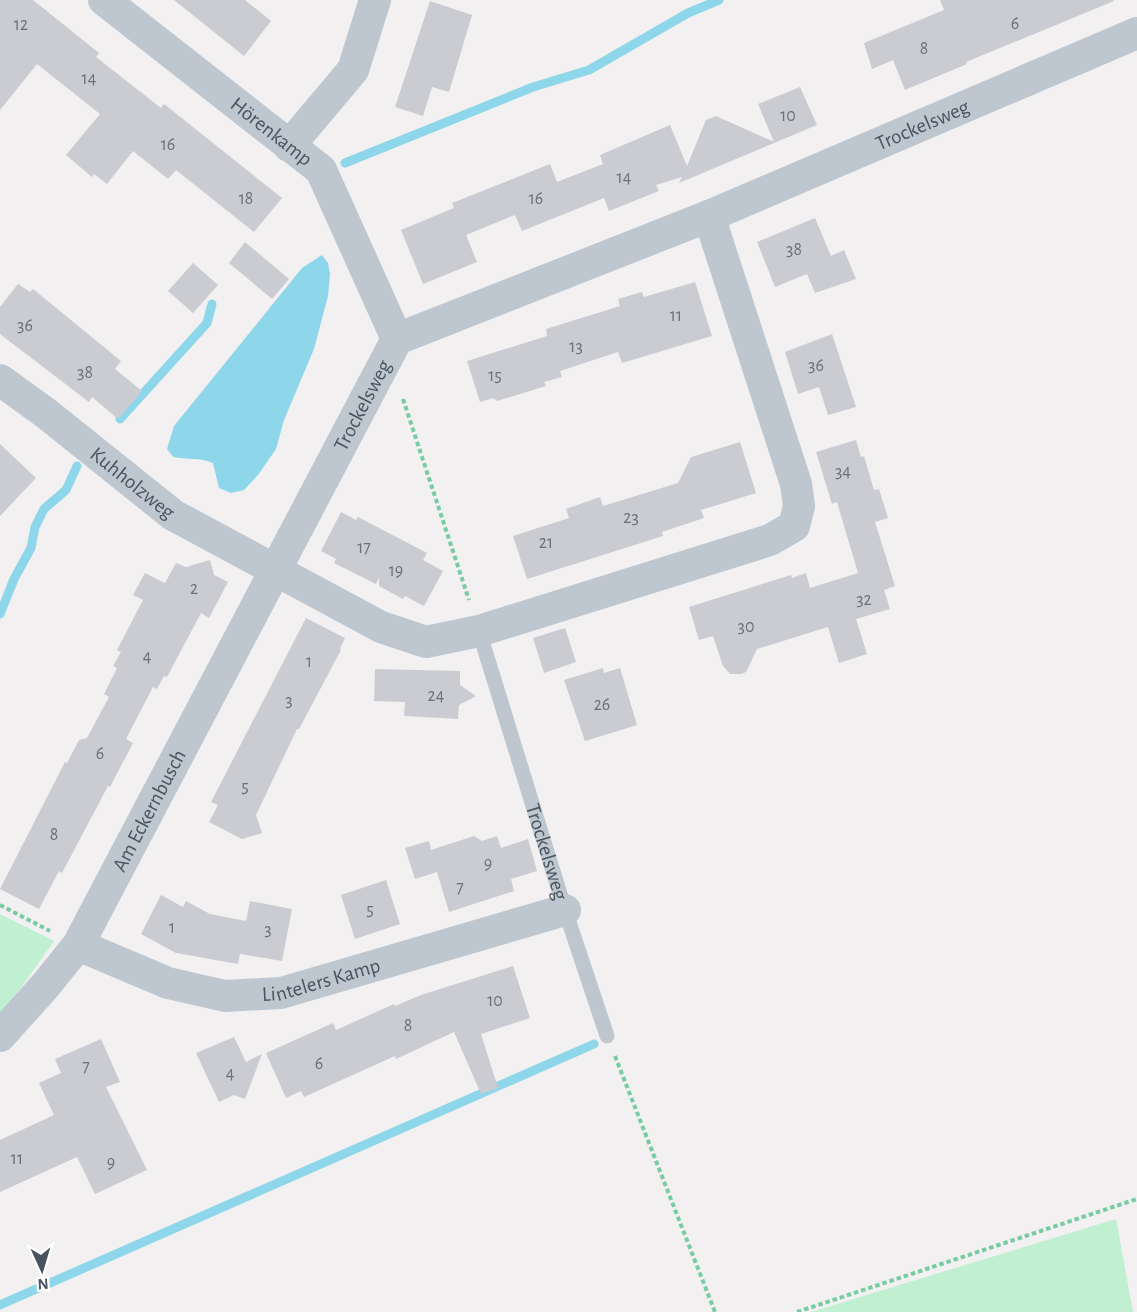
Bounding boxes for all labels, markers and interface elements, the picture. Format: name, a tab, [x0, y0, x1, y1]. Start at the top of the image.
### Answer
house number: 6	[1011, 15, 1019, 33]
house number: 12	[14, 16, 28, 34]
house number: 8	[920, 40, 928, 58]
house number: 14	[82, 70, 97, 88]
street label: Hörenkamp	[227, 93, 316, 170]
street label: Trockelsweg	[872, 96, 973, 155]
house number: 10	[780, 107, 796, 125]
house number: 16	[161, 136, 175, 154]
house number: 14	[617, 169, 632, 187]
house number: 18	[239, 190, 253, 208]
house number: 16	[529, 190, 543, 208]
house number: 38	[786, 241, 802, 259]
house number: 11	[670, 307, 682, 325]
house number: 36	[17, 317, 33, 335]
house number: 13	[569, 338, 583, 356]
street label: Trockelsweg	[330, 356, 395, 454]
house number: 36	[808, 357, 824, 375]
house number: 38	[77, 364, 93, 382]
house number: 15	[488, 367, 502, 385]
street label: Kuhholzweg	[86, 443, 179, 524]
house number: 34	[835, 463, 851, 481]
house number: 23	[623, 509, 639, 527]
house number: 21	[539, 534, 553, 552]
house number: 17	[357, 539, 371, 557]
house number: 19	[389, 562, 403, 580]
house number: 2	[190, 580, 198, 598]
house number: 32	[856, 591, 872, 609]
house number: 30	[738, 618, 754, 636]
house number: 4	[143, 648, 152, 666]
house number: 1	[306, 653, 312, 671]
house number: 24	[428, 687, 445, 705]
house number: 3	[285, 692, 293, 710]
house number: 26	[594, 696, 610, 714]
house number: 6	[96, 745, 104, 763]
street label: Am Eckernbusch	[109, 746, 190, 875]
house number: 5	[241, 778, 249, 796]
street label: Trockelsweg	[522, 801, 572, 903]
house number: 8	[50, 826, 58, 844]
house number: 9	[484, 855, 492, 873]
house number: 7	[456, 879, 464, 897]
house number: 5	[366, 901, 374, 919]
house number: 1	[169, 919, 175, 937]
house number: 3	[264, 921, 272, 939]
street label: Lintelers Kamp	[261, 955, 383, 1005]
house number: 10	[487, 992, 503, 1010]
house number: 8	[404, 1017, 412, 1035]
house number: 6	[315, 1055, 323, 1073]
house number: 7	[82, 1058, 90, 1076]
house number: 4	[226, 1065, 235, 1083]
house number: 11	[11, 1150, 23, 1168]
house number: 9	[107, 1154, 115, 1172]
north arrow	[12, 1240, 72, 1300]
text: N	[37, 1276, 49, 1292]

